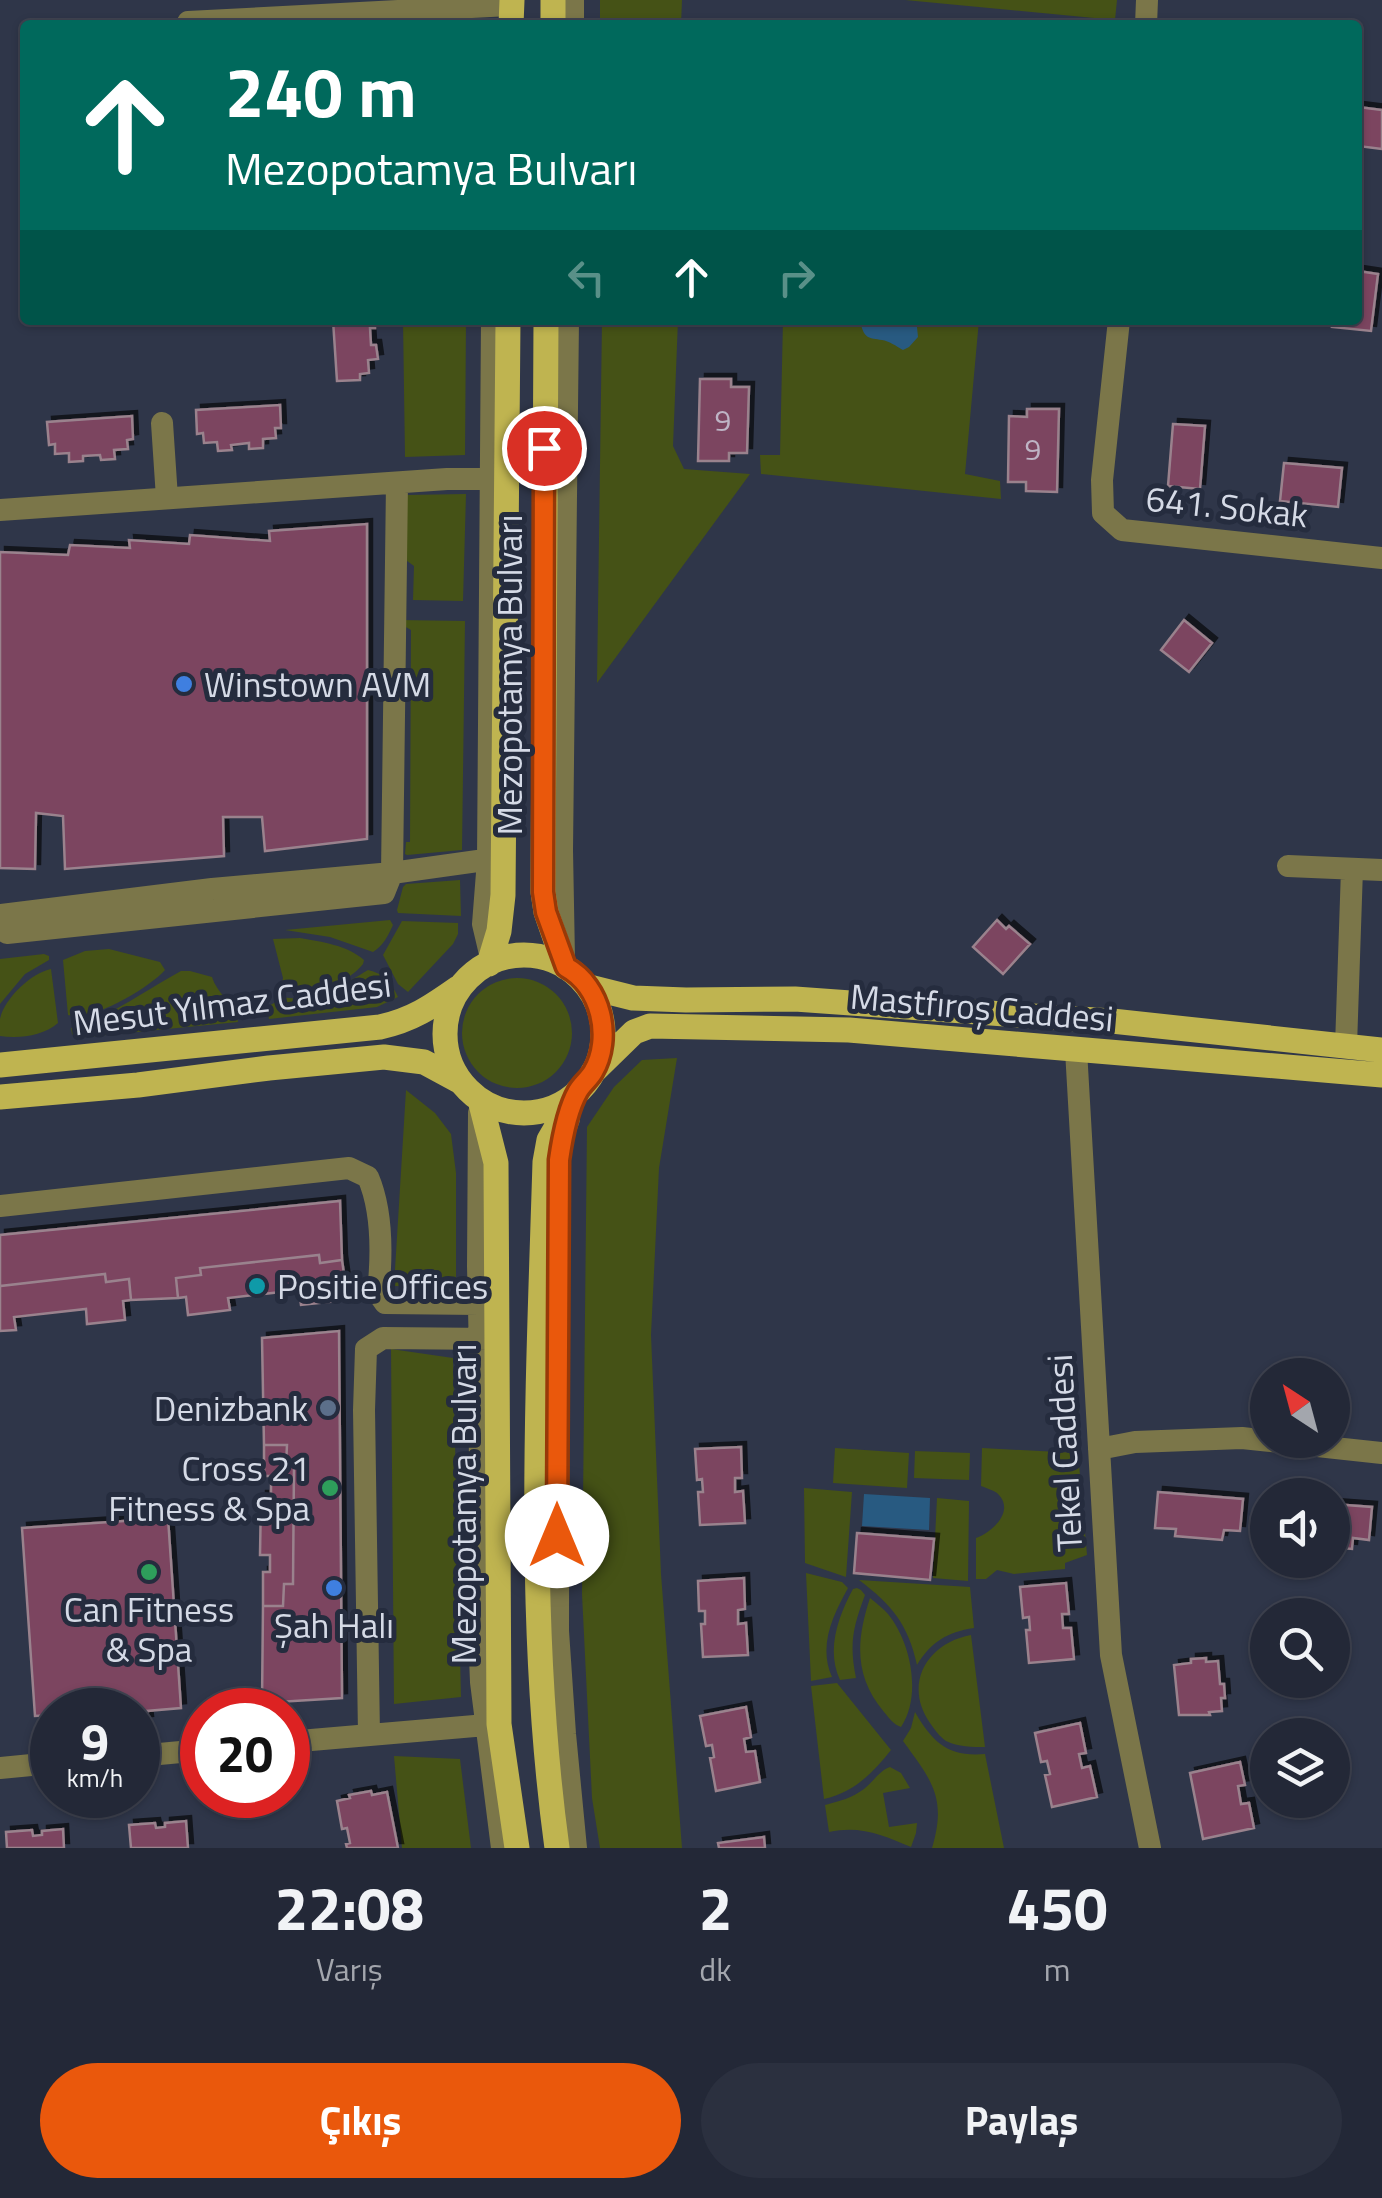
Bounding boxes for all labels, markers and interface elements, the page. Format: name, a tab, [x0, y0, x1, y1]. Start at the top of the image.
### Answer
text: 240 m	[225, 38, 417, 144]
icon: ahead	[60, 60, 190, 190]
text: Mezopotamya Bulvarı	[225, 134, 637, 202]
icon: left	[559, 250, 614, 305]
icon: ahead	[664, 250, 719, 305]
icon: right	[769, 250, 824, 305]
house number: 9	[715, 397, 731, 443]
pin	[502, 406, 587, 491]
icon: arrive	[517, 421, 572, 476]
house number: 9	[1025, 426, 1041, 472]
street label: 641. Sokak	[1143, 471, 1311, 541]
street label: Mezopotamya Bulvarı	[482, 515, 536, 835]
place label: Winstown AVM	[204, 657, 431, 711]
marker: Winstown AVM	[173, 673, 195, 695]
street label: Mesut Yılmaz Caddesi	[70, 957, 394, 1049]
street label: Mastfıroş Caddesi	[848, 969, 1116, 1045]
place label: Positie Offices	[277, 1259, 488, 1313]
marker: Positie Offices	[246, 1275, 268, 1297]
street label: Mezopotamya Bulvarı	[436, 1344, 490, 1664]
street label: Tekel Caddesi	[1032, 1353, 1096, 1553]
north arrow	[1250, 1358, 1350, 1458]
map controls	[1250, 1358, 1350, 1818]
place label: Denizbank	[154, 1381, 308, 1435]
marker: Denizbank	[317, 1397, 339, 1419]
place label: Cross 21 Fitness & Spa	[108, 1441, 310, 1535]
marker: Cross 21 Fitness & Spa	[319, 1477, 341, 1499]
button: sound	[1250, 1478, 1350, 1578]
position arrow	[505, 1484, 609, 1588]
marker: Can Fitness & Spa	[138, 1561, 160, 1583]
marker: Şah Halı	[323, 1577, 345, 1599]
place label: Can Fitness & Spa	[64, 1582, 234, 1676]
place label: Şah Halı	[274, 1598, 394, 1652]
button: search	[1250, 1598, 1350, 1698]
speed limit sign: 20	[180, 1688, 310, 1818]
text: 9	[81, 1703, 109, 1779]
button: layers	[1250, 1718, 1350, 1818]
text: km/h	[67, 1759, 123, 1797]
text: 22:08	[274, 1862, 424, 1953]
text: 2	[699, 1862, 732, 1953]
text: 450	[1007, 1862, 1108, 1953]
text: Varış	[316, 1945, 383, 1993]
text: dk	[699, 1945, 732, 1993]
text: m	[1044, 1945, 1071, 1993]
button: Çıkış	[40, 2063, 681, 2178]
button: Paylaş	[701, 2063, 1342, 2178]

